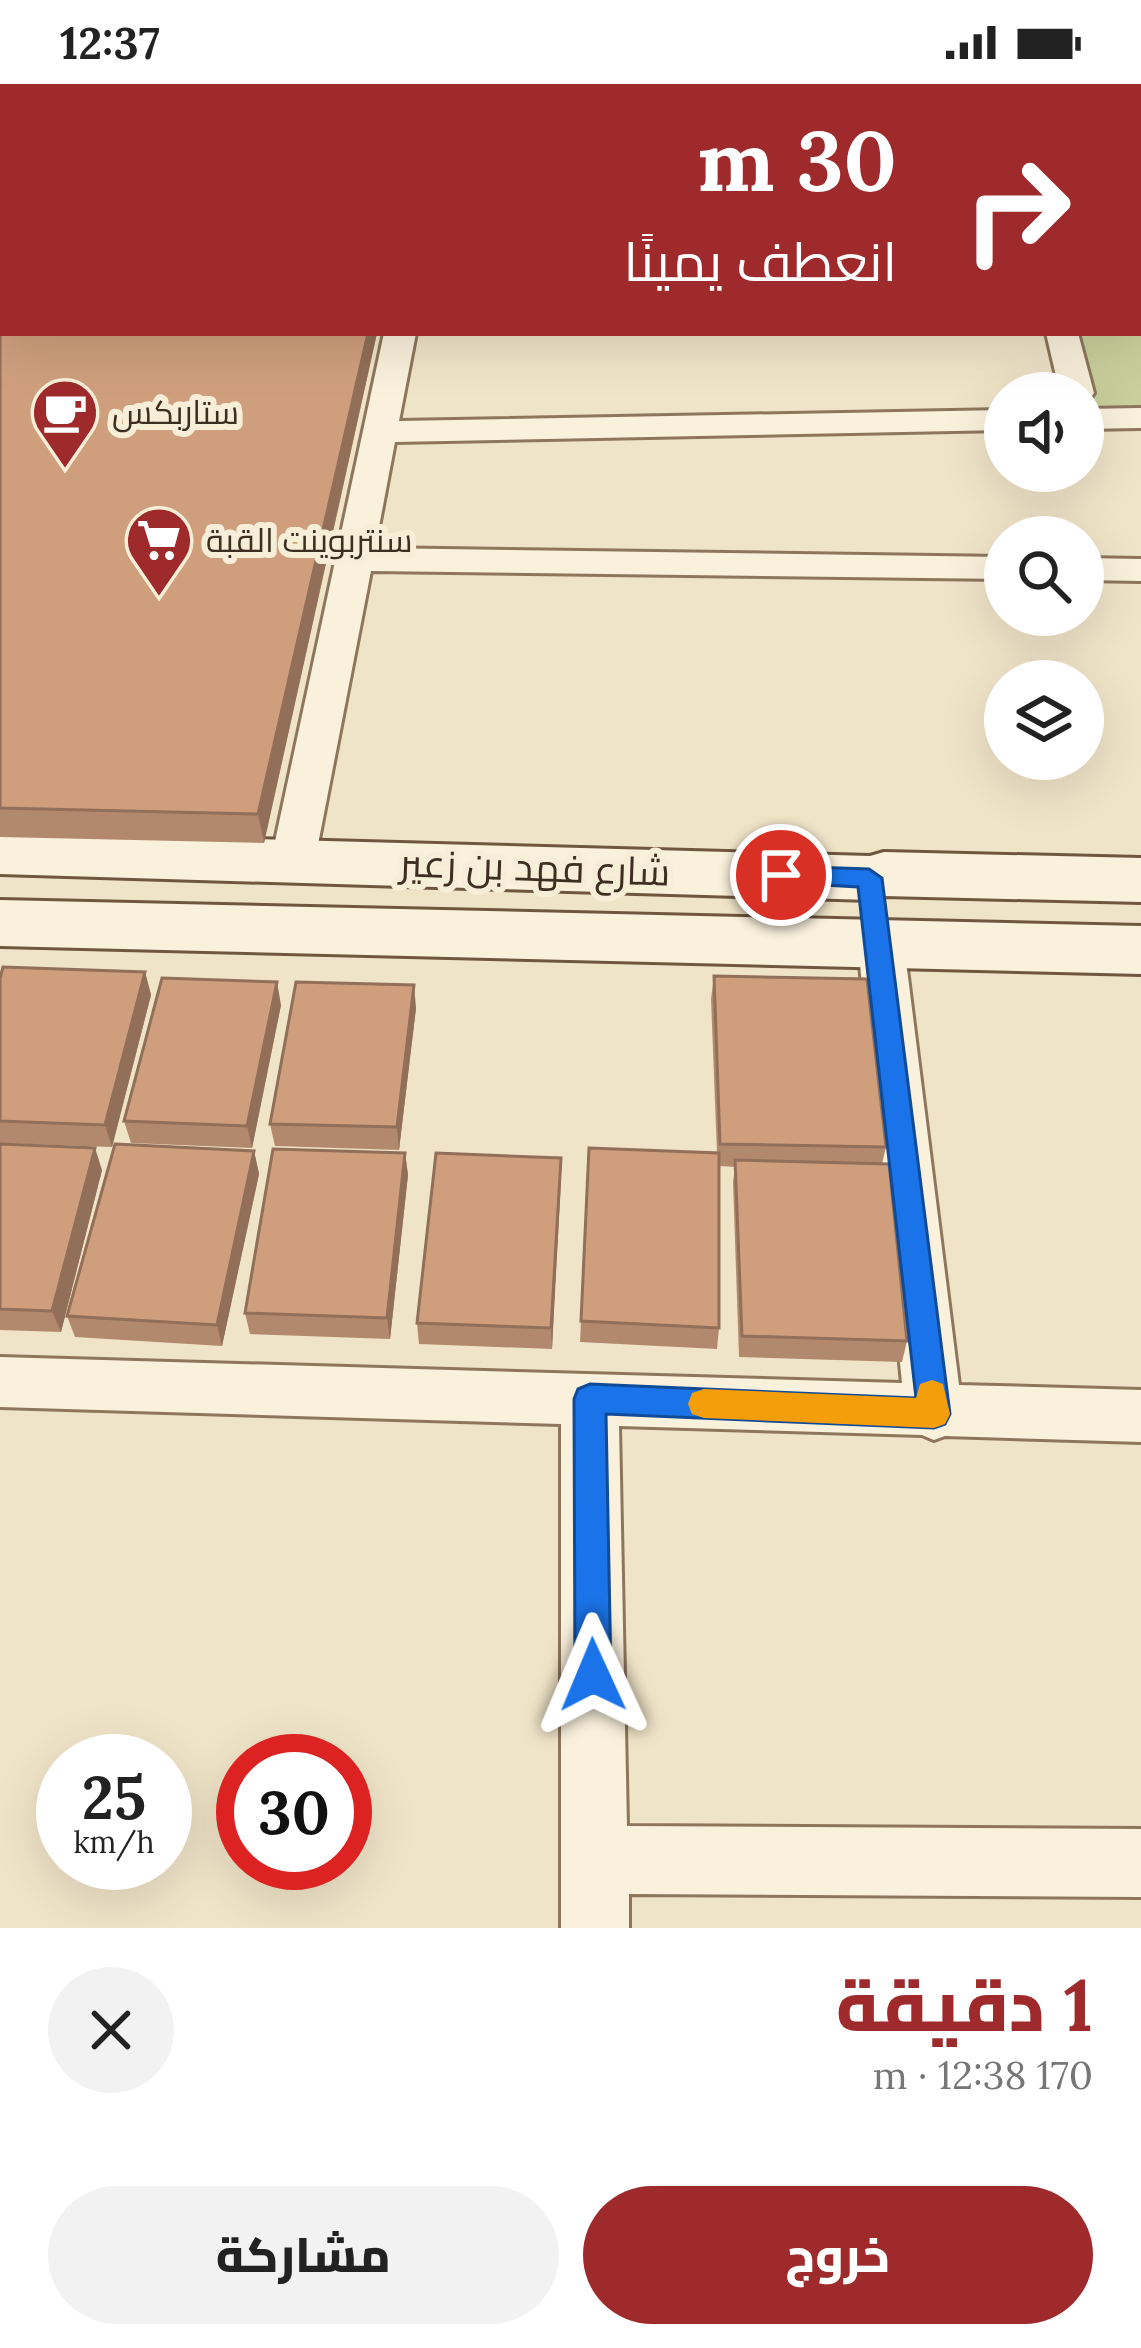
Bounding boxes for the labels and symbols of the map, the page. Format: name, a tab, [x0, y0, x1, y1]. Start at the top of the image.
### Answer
cafe icon: ستاربكس	[30, 377, 100, 471]
place label: ستاربكس	[112, 391, 239, 433]
supermarket icon: سنتربوينت القبة	[124, 505, 194, 599]
place label: سنتربوينت القبة	[206, 519, 412, 561]
pin	[730, 824, 832, 926]
street label: شارع فهد بن زعير	[397, 837, 671, 899]
position arrow	[530, 1612, 656, 1738]
speed limit sign: 30	[216, 1734, 372, 1890]

